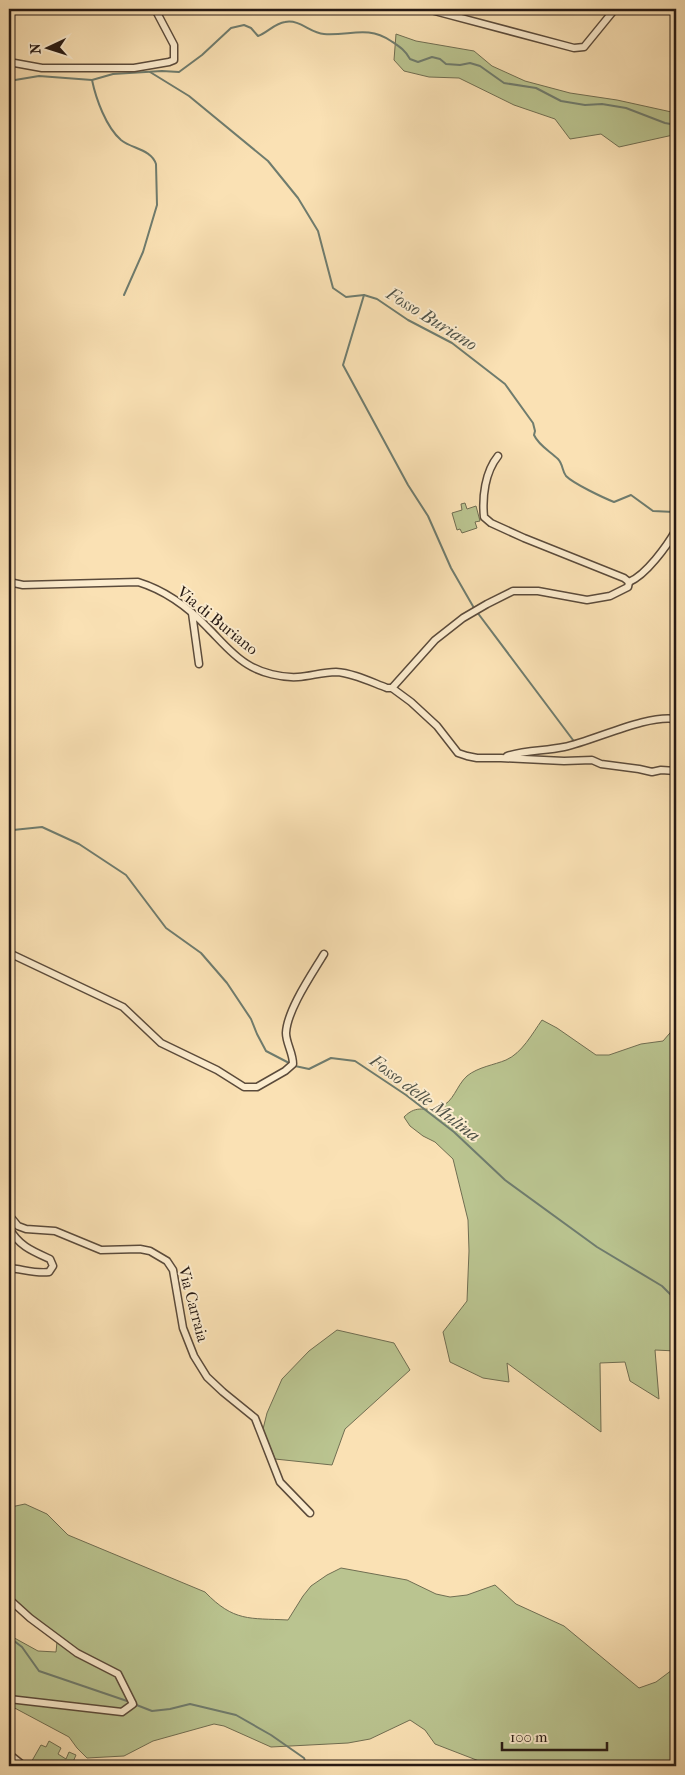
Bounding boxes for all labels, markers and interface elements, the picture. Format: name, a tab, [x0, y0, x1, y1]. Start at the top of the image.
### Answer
north arrow	[22, 22, 72, 72]
text: N	[27, 43, 44, 55]
water label: Fosso Buriano	[382, 283, 481, 356]
street label: Via di Buriano	[173, 581, 262, 659]
water label: Fosso delle Mulina	[365, 1050, 484, 1146]
street label: Via Carraia	[174, 1263, 213, 1344]
scale bar	[502, 1720, 608, 1752]
text: 100 m	[510, 1728, 548, 1746]

